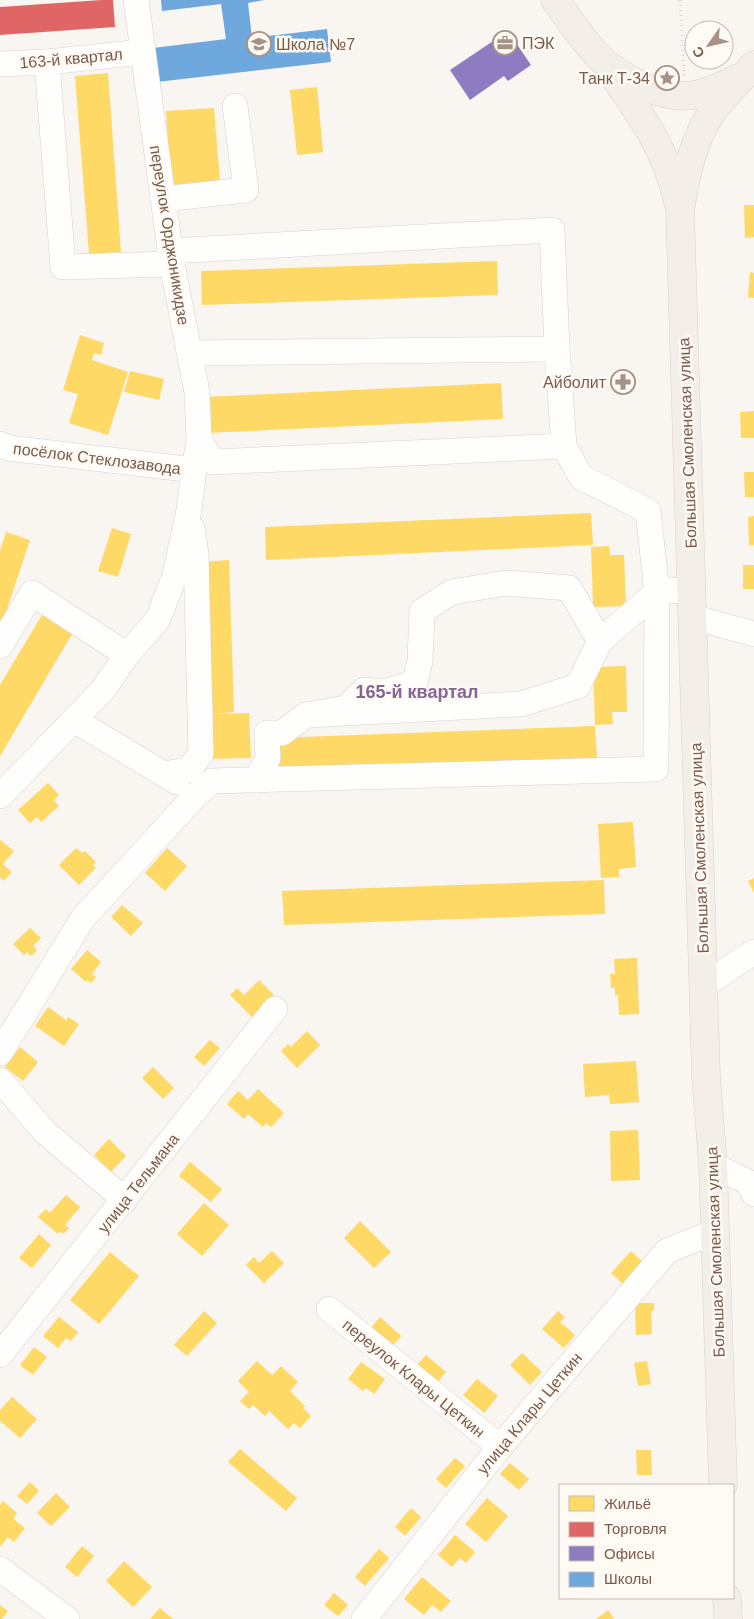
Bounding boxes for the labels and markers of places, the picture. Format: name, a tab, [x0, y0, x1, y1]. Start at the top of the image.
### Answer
office icon: ПЭК	[492, 30, 518, 56]
school or university icon: Школа №7	[246, 31, 272, 57]
place label: ПЭК	[522, 35, 555, 52]
place label: Школа №7	[276, 36, 355, 53]
place icon: Танк Т-34	[654, 65, 680, 91]
place label: Танк Т-34	[579, 70, 650, 87]
pharmacy icon: Айболит	[610, 369, 636, 395]
place label: Айболит	[543, 374, 607, 391]

